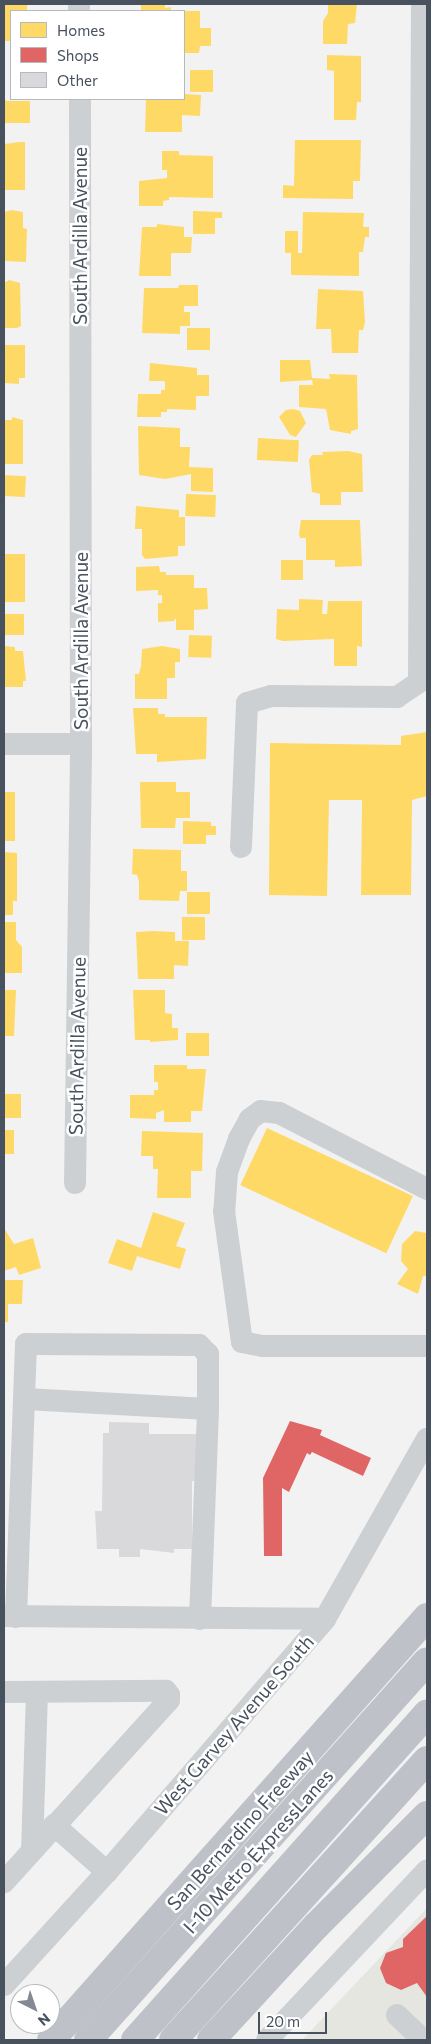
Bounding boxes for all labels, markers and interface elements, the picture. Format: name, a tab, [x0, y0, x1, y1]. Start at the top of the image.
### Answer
legend	[10, 10, 185, 100]
text: Homes	[57, 21, 105, 39]
text: Shops	[57, 46, 99, 64]
text: Other	[57, 71, 98, 89]
street label: South Ardilla Avenue	[69, 147, 91, 325]
street label: South Ardilla Avenue	[70, 552, 92, 730]
street label: South Ardilla Avenue	[64, 957, 90, 1135]
street label: West Garvey Avenue South	[150, 1630, 318, 1820]
street label: San Bernardino Freeway	[162, 1745, 318, 1915]
street label: I-10 Metro ExpressLanes	[178, 1764, 338, 1938]
north arrow	[10, 1984, 60, 2034]
scale bar	[261, 2002, 330, 2034]
text: N	[35, 2010, 54, 2030]
text: 20 m	[266, 2012, 300, 2030]

